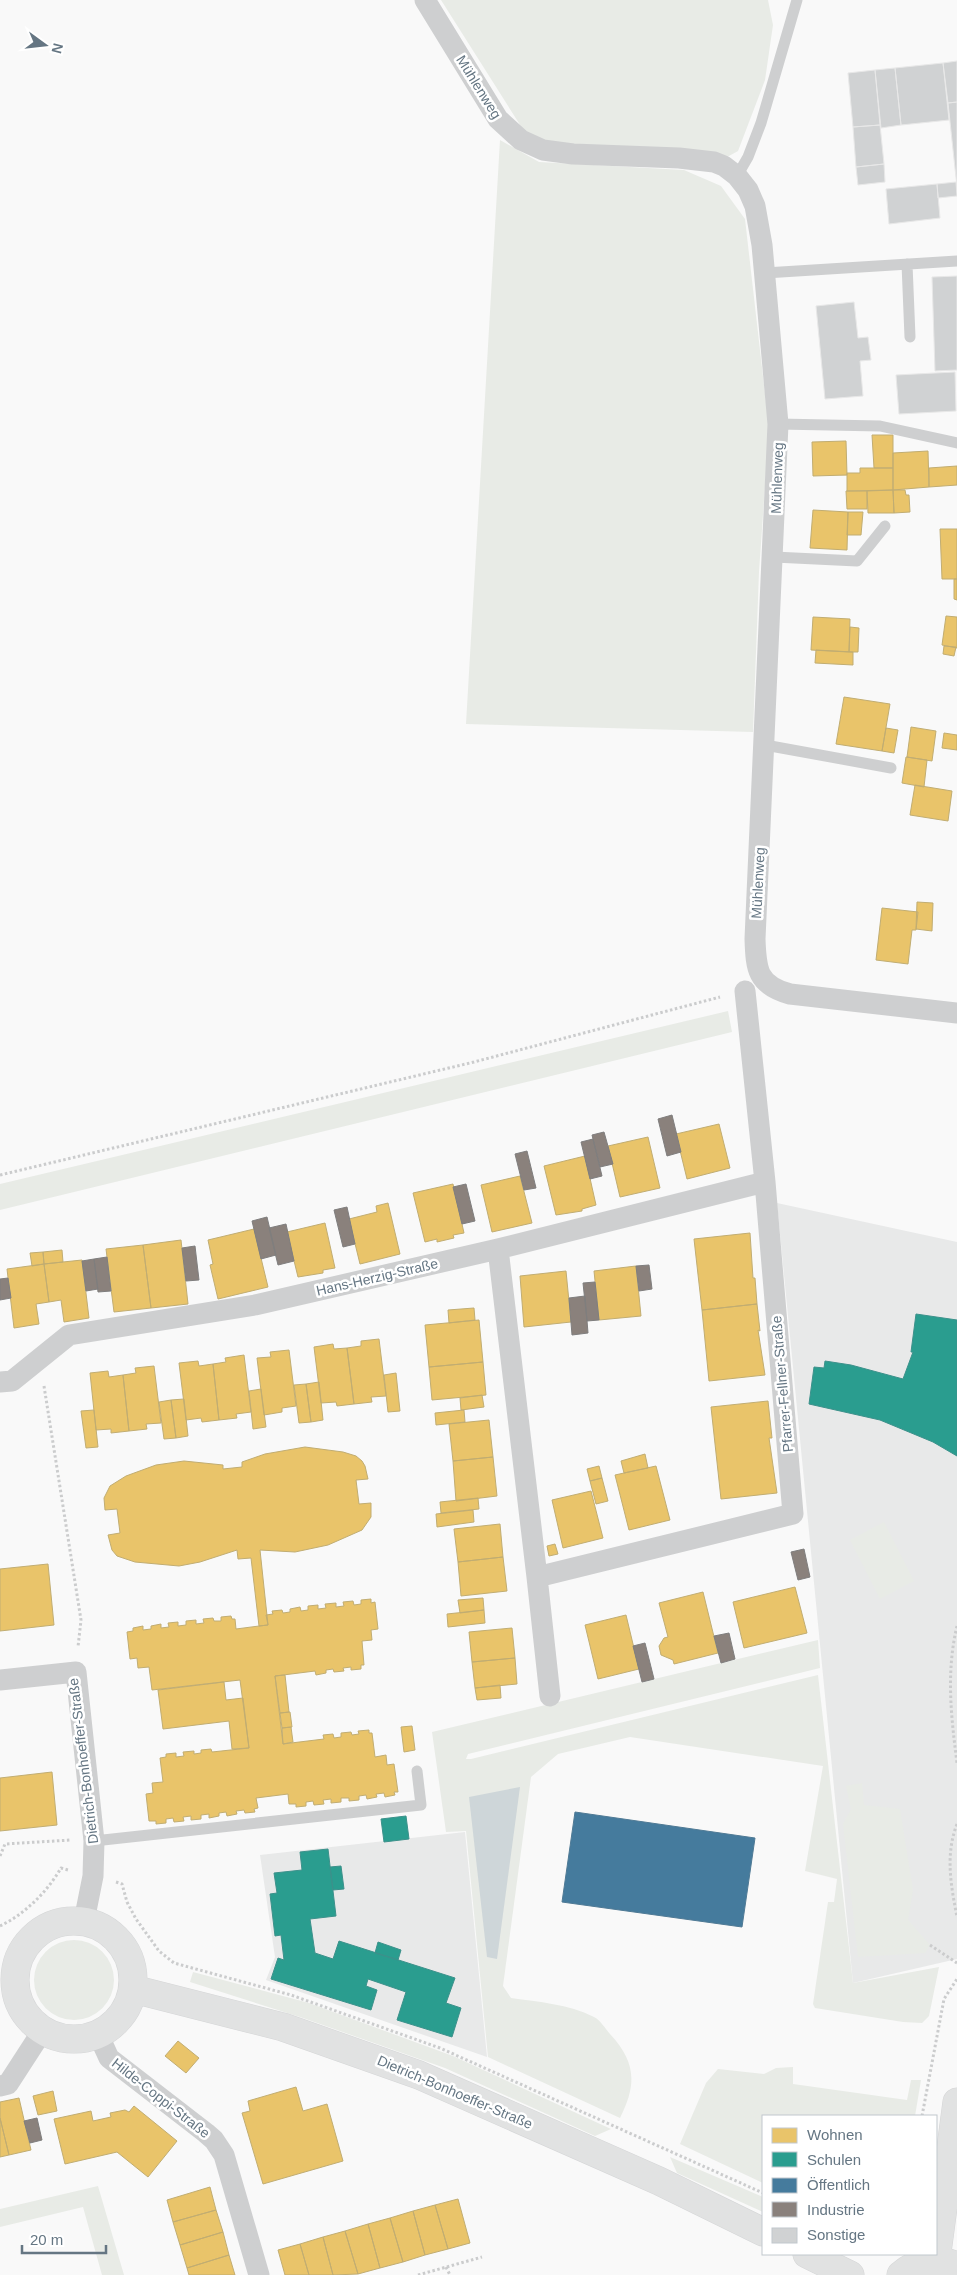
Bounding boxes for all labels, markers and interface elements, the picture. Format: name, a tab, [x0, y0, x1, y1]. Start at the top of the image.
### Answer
north arrow	[20, 20, 70, 70]
text: N	[49, 41, 67, 55]
street label: Mühlenweg	[453, 52, 505, 122]
street label: Mühlenweg	[768, 442, 786, 514]
street label: Mühlenweg	[748, 847, 768, 919]
street label: Hans-Herzig-Straße	[315, 1255, 440, 1299]
street label: Pfarrer-Fellner-Straße	[768, 1315, 796, 1453]
street label: Dietrich-Bonhoeffer-Straße	[65, 1677, 101, 1845]
street label: Dietrich-Bonhoeffer-Straße	[375, 2052, 535, 2132]
street label: Hilde-Coppi-Straße	[109, 2055, 213, 2141]
legend	[762, 2115, 937, 2255]
text: Wohnen	[807, 2126, 863, 2143]
text: Schulen	[807, 2151, 861, 2168]
text: Öffentlich	[807, 2176, 870, 2193]
text: Industrie	[807, 2201, 865, 2218]
scale bar	[22, 2222, 106, 2254]
text: Sonstige	[807, 2226, 865, 2243]
text: 20 m	[30, 2231, 63, 2248]

